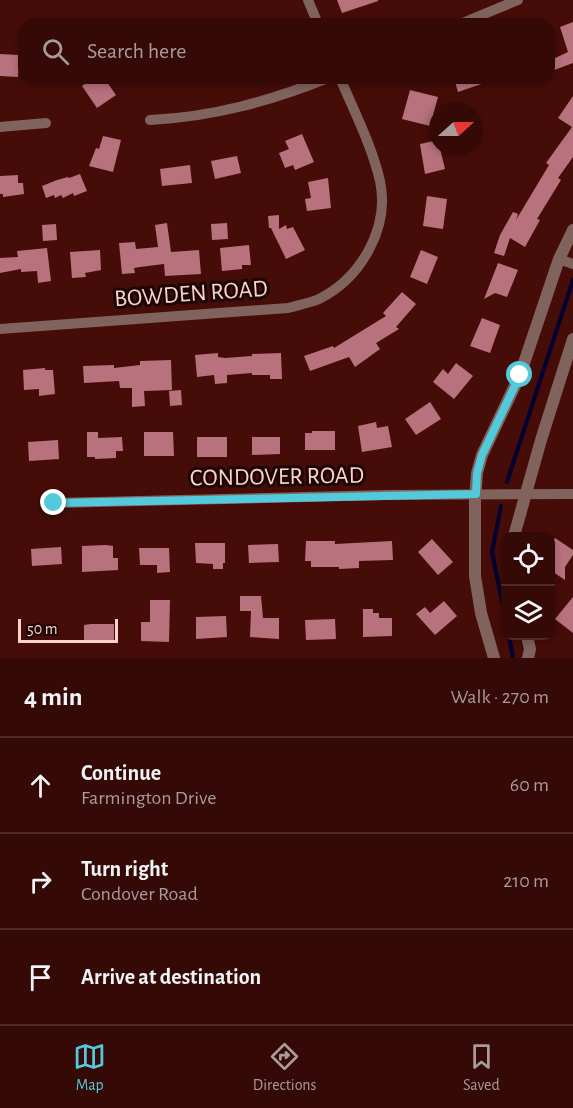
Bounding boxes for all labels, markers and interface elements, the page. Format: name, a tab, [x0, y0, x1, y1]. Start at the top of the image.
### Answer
search box	[18, 18, 555, 84]
icon: search	[39, 35, 72, 68]
text: Search here	[87, 40, 186, 62]
north arrow	[429, 102, 483, 156]
street label: BOWDEN ROAD	[113, 277, 269, 311]
route start	[506, 361, 532, 387]
street label: CONDOVER ROAD	[190, 463, 364, 491]
route end	[40, 489, 66, 515]
map controls	[501, 532, 555, 640]
button: locate	[501, 532, 555, 586]
button: layers	[501, 586, 555, 640]
scale bar	[18, 616, 118, 644]
text: 50 m	[27, 621, 58, 637]
text: 4 min	[24, 684, 83, 710]
text: Walk · 270 m	[450, 687, 549, 707]
text: Continue	[81, 762, 161, 784]
icon: ahead	[24, 769, 57, 802]
text: 60 m	[510, 775, 549, 795]
text: Farmington Drive	[81, 788, 216, 808]
text: Turn right	[81, 858, 168, 880]
icon: right	[24, 865, 57, 898]
text: 210 m	[503, 871, 549, 891]
text: Condover Road	[81, 884, 198, 904]
icon: arrive	[24, 961, 57, 994]
text: Arrive at destination	[81, 966, 261, 988]
tab: Map	[73, 1040, 106, 1095]
tab: Directions	[253, 1040, 317, 1095]
tab: Saved	[463, 1040, 500, 1095]

